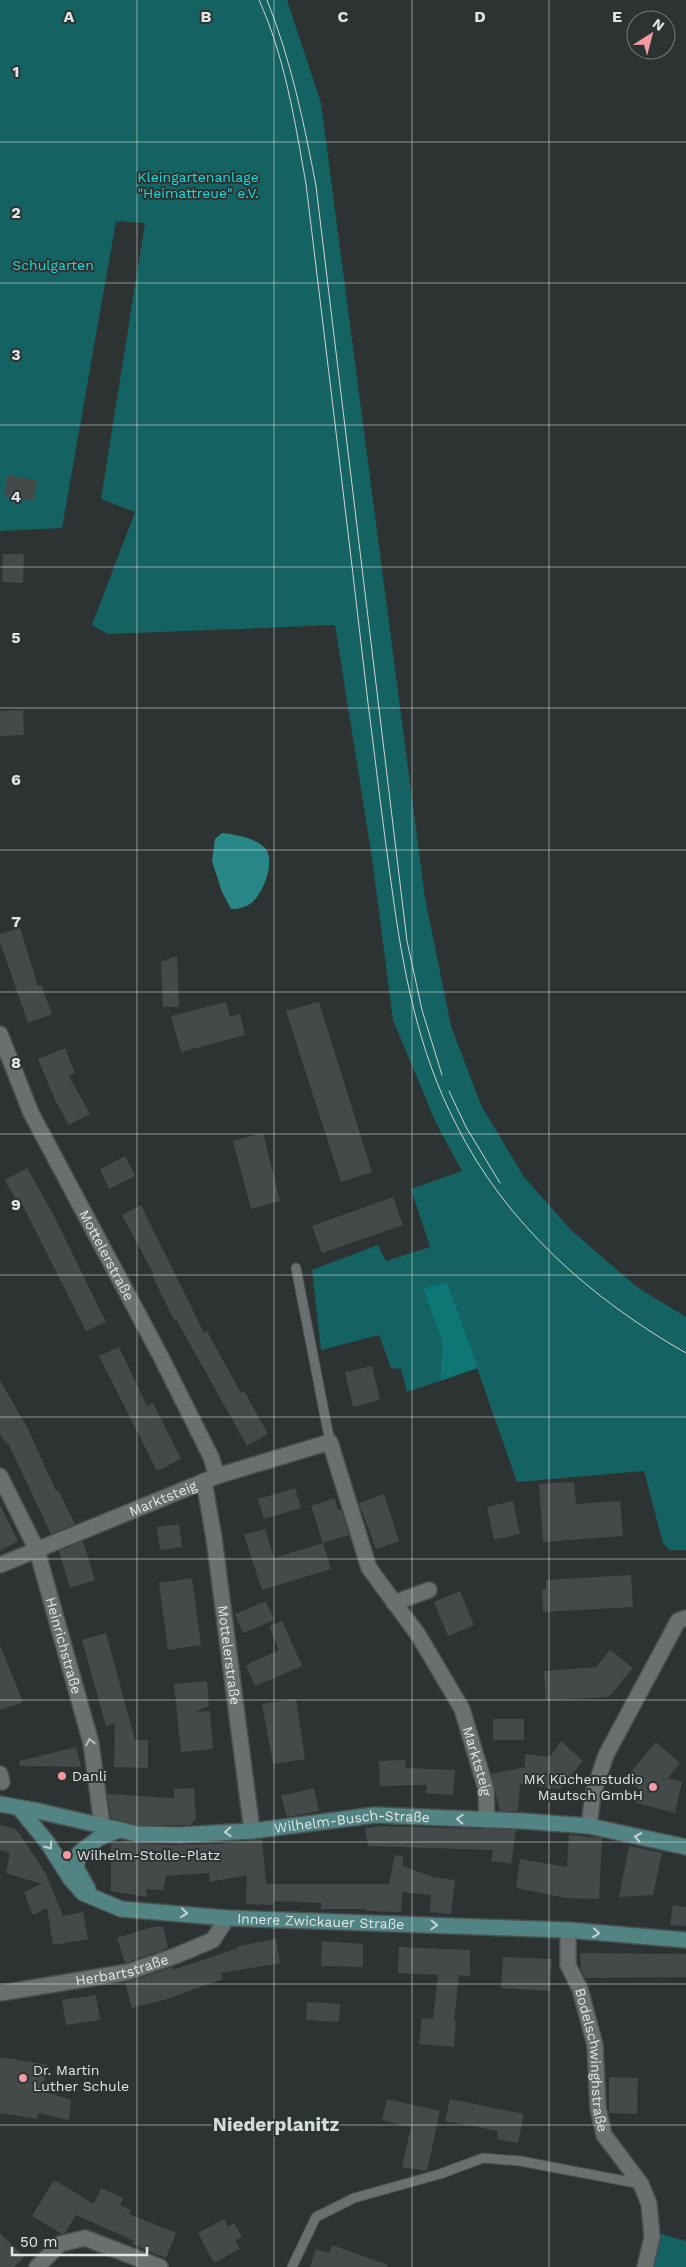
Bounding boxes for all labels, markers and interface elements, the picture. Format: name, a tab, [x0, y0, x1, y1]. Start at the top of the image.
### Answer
text: A	[64, 7, 75, 26]
text: B	[201, 7, 212, 26]
text: C	[338, 7, 349, 26]
text: D	[474, 7, 486, 26]
text: E	[612, 7, 622, 26]
north arrow	[626, 10, 676, 60]
text: N	[650, 15, 668, 34]
text: 1	[13, 62, 19, 81]
park label: Kleingartenanlage "Heimattreue" e.V.	[137, 169, 259, 201]
text: 2	[11, 203, 21, 222]
park label: Schulgarten	[12, 257, 94, 273]
text: 3	[11, 345, 21, 364]
text: 4	[11, 487, 21, 506]
text: 5	[11, 628, 21, 647]
text: 6	[11, 770, 21, 789]
text: 7	[11, 912, 21, 931]
text: 8	[11, 1053, 21, 1072]
text: 9	[11, 1195, 21, 1214]
street label: Mottelerstraße	[76, 1207, 137, 1303]
street label: Marktsteig	[127, 1477, 200, 1519]
street label: Heinrichstraße	[43, 1595, 85, 1696]
street label: Mottelerstraße	[215, 1604, 244, 1706]
street label: Marktsteig	[460, 1724, 494, 1797]
one-way arrow	[86, 1738, 96, 1747]
place label: Danli	[72, 1768, 107, 1784]
marker: Danli	[56, 1770, 68, 1782]
place label: MK Küchenstudio Mautsch GmbH	[524, 1771, 643, 1803]
marker: MK Küchenstudio Mautsch GmbH	[647, 1781, 659, 1793]
street label: Wilhelm-Busch-Straße	[273, 1807, 430, 1836]
one-way arrow	[455, 1813, 463, 1824]
one-way arrow	[224, 1827, 232, 1838]
one-way arrow	[634, 1832, 643, 1843]
one-way arrow	[43, 1840, 52, 1850]
place label: Wilhelm-Stolle-Platz	[77, 1847, 220, 1863]
marker: Wilhelm-Stolle-Platz	[61, 1849, 73, 1861]
one-way arrow	[180, 1908, 188, 1919]
street label: Innere Zwickauer Straße	[237, 1910, 405, 1932]
one-way arrow	[430, 1920, 438, 1931]
one-way arrow	[592, 1927, 600, 1938]
street label: Herbartstraße	[74, 1951, 170, 1989]
street label: Bodelschwinghstraße	[572, 1986, 611, 2133]
place label: Dr. Martin Luther Schule	[33, 2062, 129, 2094]
marker: Dr. Martin Luther Schule	[17, 2072, 29, 2084]
district label: Niederplanitz	[213, 2113, 339, 2136]
scale bar	[12, 2224, 148, 2256]
text: 50 m	[20, 2233, 57, 2251]

